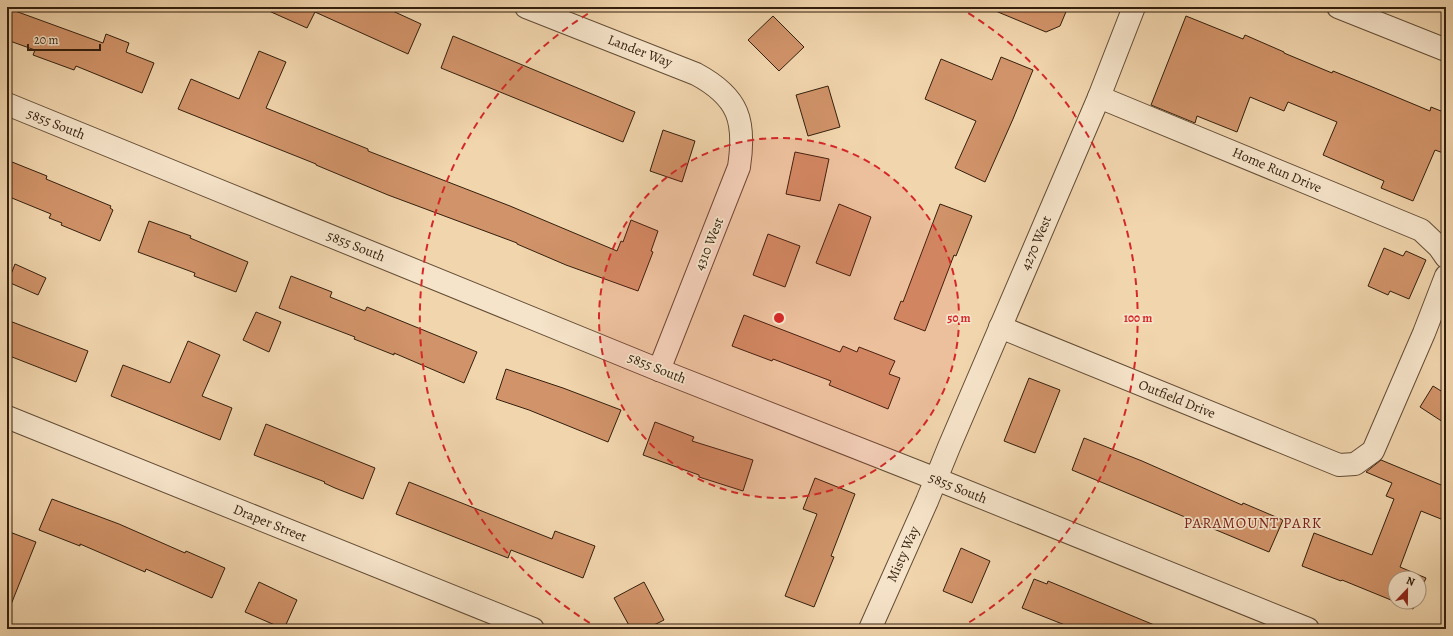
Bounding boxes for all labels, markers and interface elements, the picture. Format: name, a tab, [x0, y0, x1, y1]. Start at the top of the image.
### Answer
scale bar	[28, 26, 100, 52]
street label: Lander Way	[605, 30, 676, 72]
text: 20 m	[34, 32, 58, 48]
street label: 5855 South	[24, 104, 89, 145]
street label: Home Run Drive	[1229, 143, 1325, 197]
street label: 4270 West	[1016, 212, 1056, 273]
street label: 4310 West	[690, 214, 728, 273]
street label: 5855 South	[324, 226, 389, 267]
text: 50 m	[947, 310, 971, 326]
text: 100 m	[1124, 310, 1152, 326]
centre of rings	[772, 311, 786, 325]
street label: 5855 South	[625, 348, 690, 389]
street label: Outfield Drive	[1136, 375, 1218, 423]
street label: 5855 South	[926, 468, 991, 509]
street label: Draper Street	[230, 500, 310, 547]
district label: PARAMOUNT PARK	[1184, 513, 1322, 533]
street label: Misty Way	[882, 522, 924, 585]
north arrow	[1387, 570, 1427, 610]
text: N	[1404, 573, 1417, 590]

